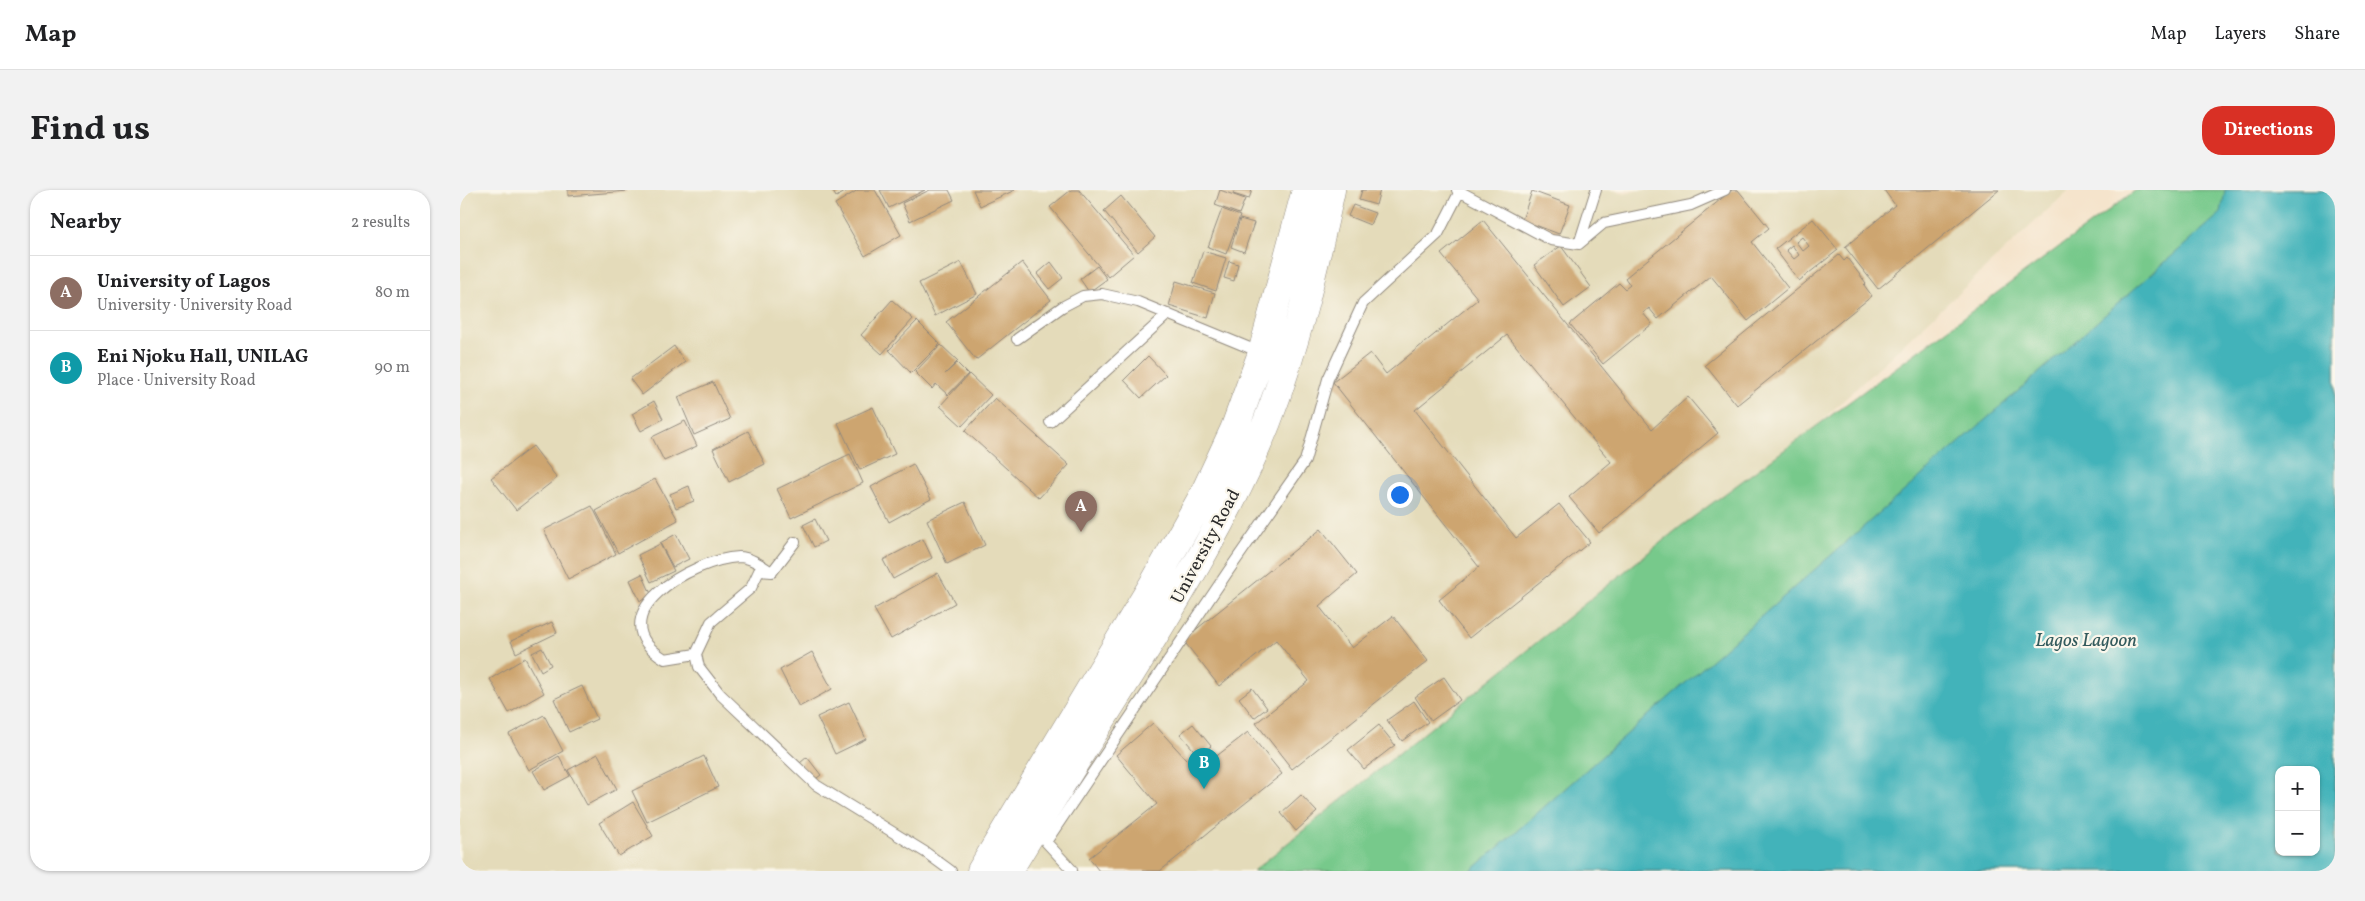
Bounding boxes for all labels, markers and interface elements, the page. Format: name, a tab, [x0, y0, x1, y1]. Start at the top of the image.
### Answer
text: Map	[25, 18, 76, 52]
text: Map	[2150, 22, 2186, 47]
text: Layers	[2214, 22, 2266, 47]
text: Share	[2294, 22, 2340, 47]
text: Find us	[30, 106, 150, 154]
button: Directions	[2202, 106, 2335, 155]
text: Nearby	[50, 208, 121, 237]
text: 2 results	[351, 212, 410, 234]
text: University of Lagos	[97, 269, 270, 295]
text: A	[60, 282, 72, 304]
text: 80 m	[375, 282, 410, 304]
text: University · University Road	[97, 295, 292, 317]
text: Eni Njoku Hall, UNILAG	[97, 344, 309, 370]
text: B	[61, 357, 71, 379]
text: 90 m	[374, 357, 410, 379]
text: Place · University Road	[97, 370, 256, 392]
your location	[1387, 482, 1413, 508]
street label: University Road	[1166, 485, 1247, 608]
pin: A	[1065, 491, 1097, 532]
water label: Lagos Lagoon	[2035, 628, 2137, 654]
pin: B	[1188, 748, 1220, 789]
map controls	[2275, 766, 2320, 856]
button: +	[2275, 766, 2320, 811]
button: −	[2275, 811, 2320, 856]

